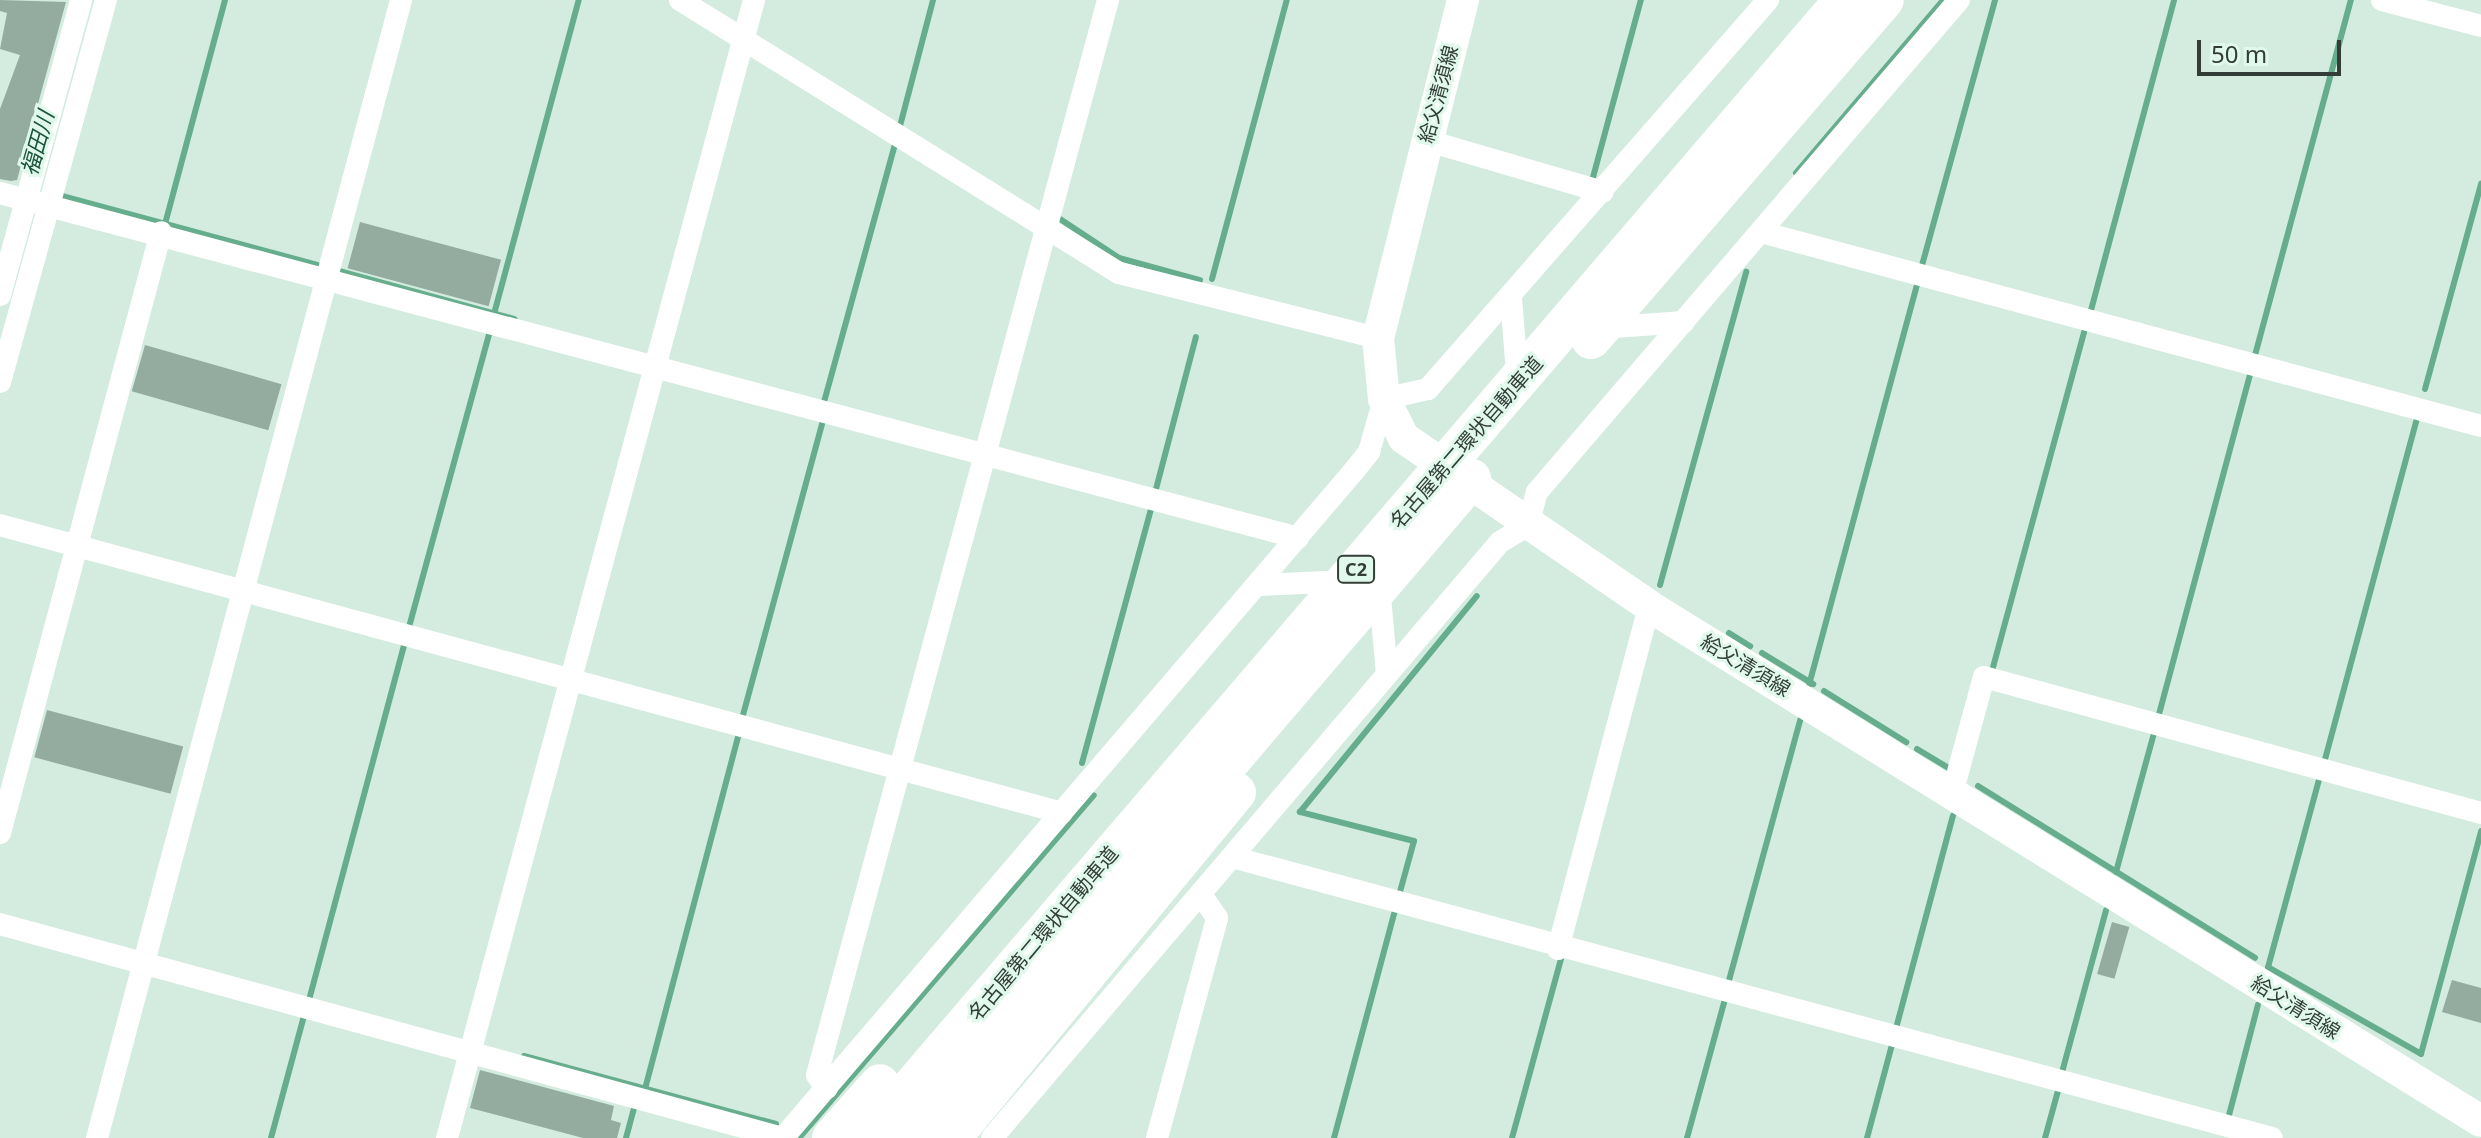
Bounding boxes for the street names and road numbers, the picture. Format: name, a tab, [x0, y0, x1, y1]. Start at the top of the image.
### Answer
street label: 給父清須線	[1413, 43, 1463, 145]
street label: 名古屋第二環状自動車道	[1385, 351, 1547, 533]
road number: C2	[1336, 555, 1376, 583]
street label: 給父清須線	[1697, 629, 1795, 701]
street label: 名古屋第二環状自動車道	[963, 841, 1123, 1025]
street label: 給父清須線	[2247, 970, 2345, 1044]

